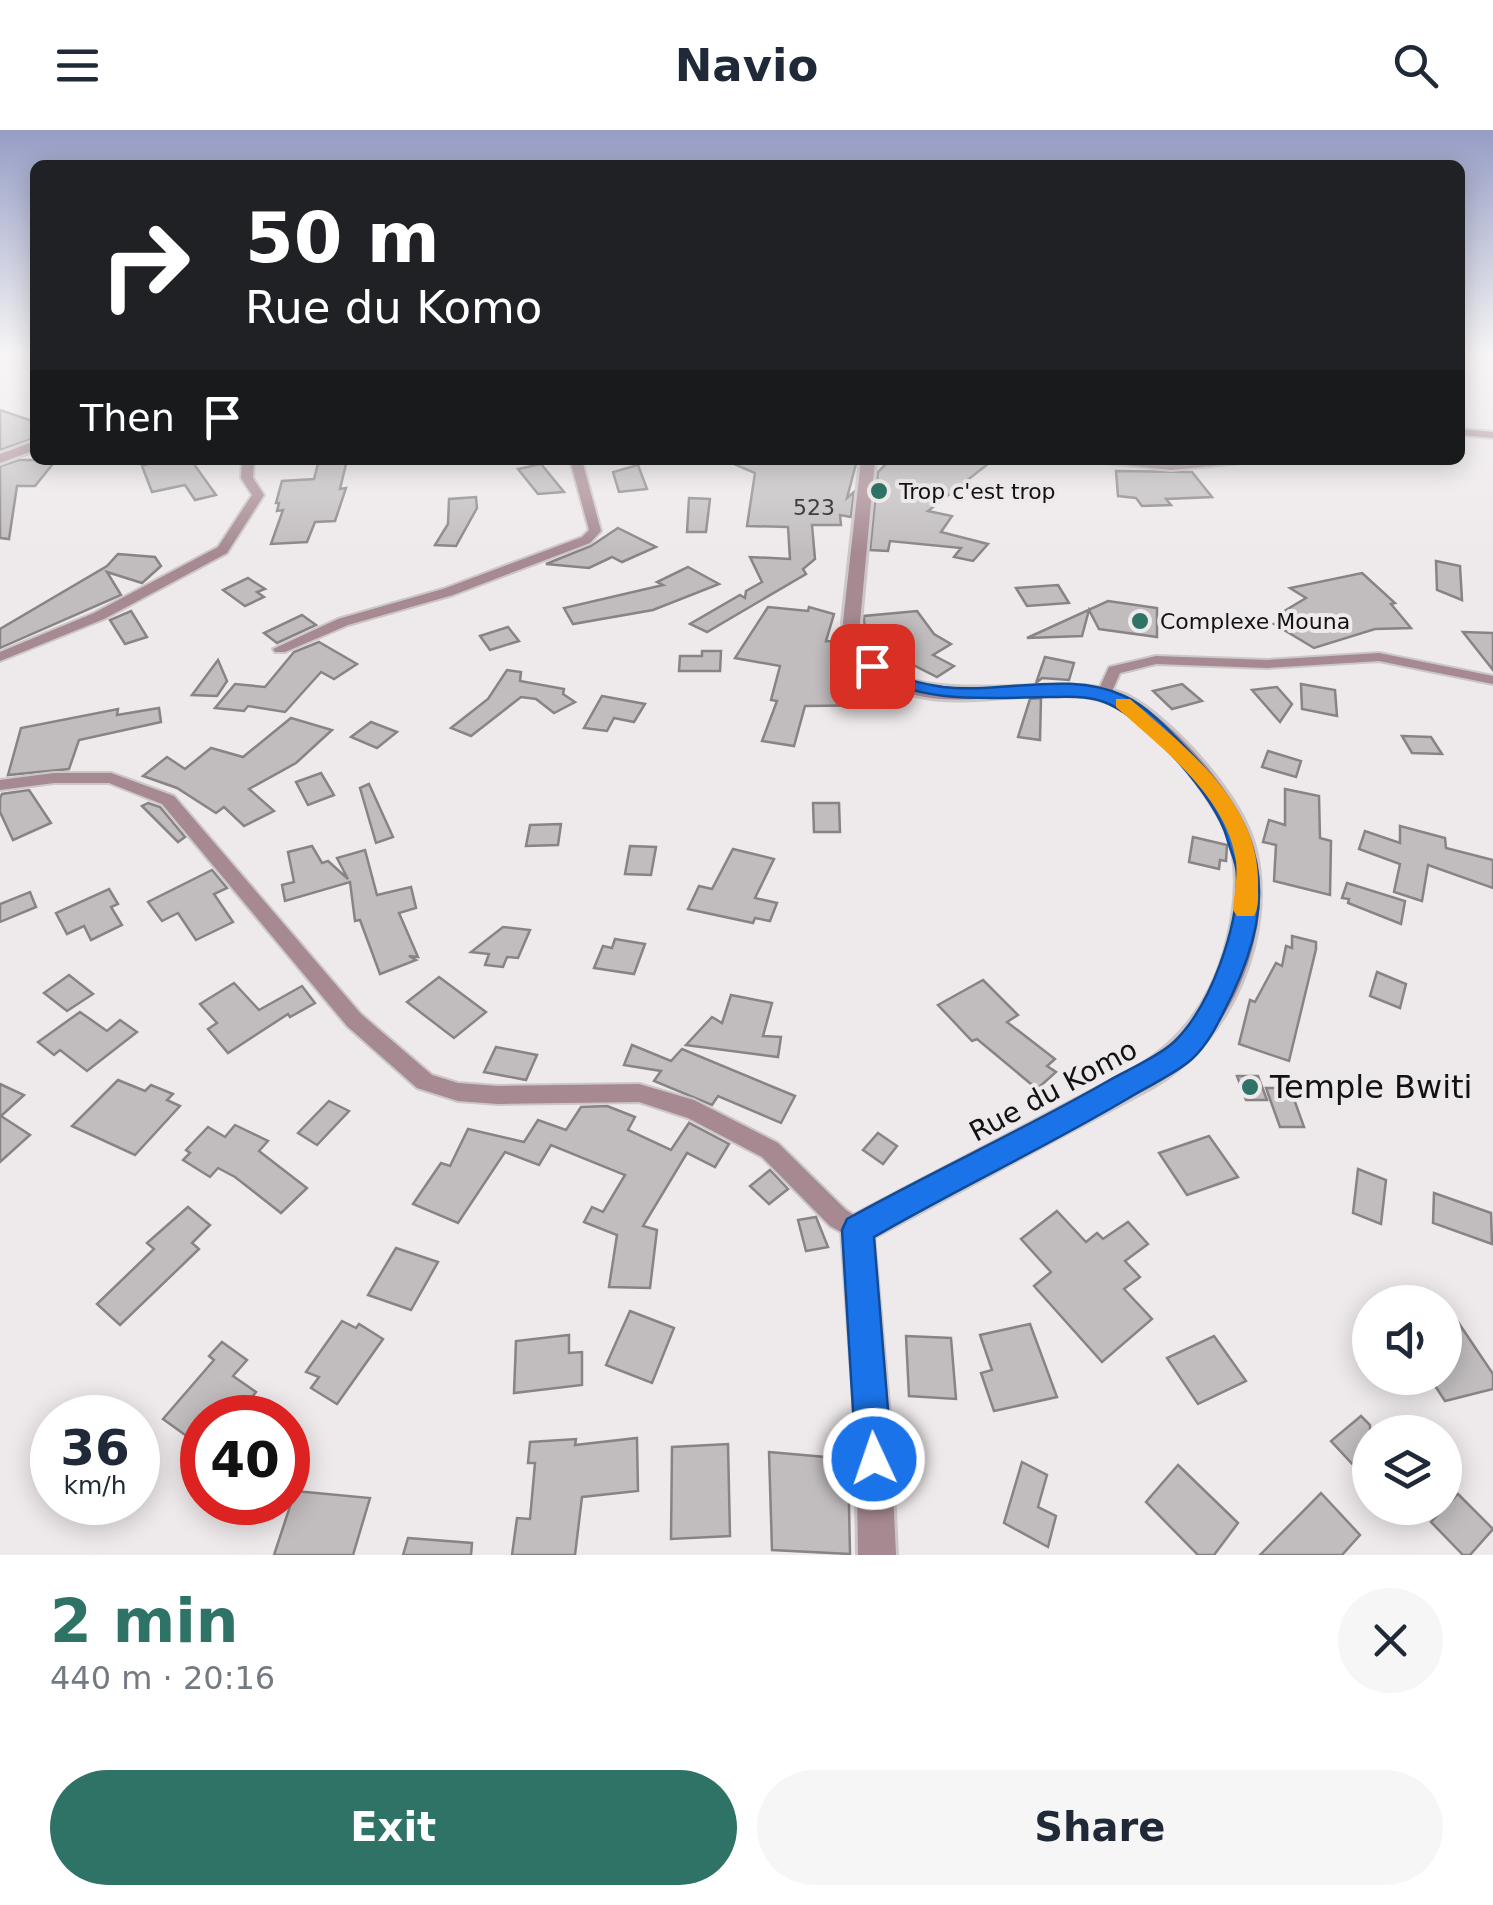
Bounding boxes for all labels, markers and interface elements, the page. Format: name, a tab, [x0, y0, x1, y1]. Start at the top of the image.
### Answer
icon: menu	[50, 38, 105, 93]
icon: search	[1388, 38, 1443, 93]
text: Navio	[675, 39, 818, 92]
text: 50 m	[245, 197, 440, 279]
icon: right	[80, 200, 210, 330]
text: Rue du Komo	[245, 281, 542, 334]
icon: arrive	[195, 390, 250, 445]
text: Then	[80, 396, 175, 440]
place label: Trop c'est trop	[898, 479, 1056, 504]
marker: Trop c'est trop	[868, 480, 890, 502]
house number: 523	[793, 495, 835, 520]
place label: Complexe Mouna	[1160, 609, 1350, 634]
marker: Complexe Mouna	[1129, 610, 1151, 632]
pin	[830, 624, 915, 709]
icon: arrive	[845, 639, 900, 694]
street label: Rue du Komo	[964, 1032, 1143, 1148]
place label: Temple Bwiti	[1269, 1068, 1472, 1106]
marker: Temple Bwiti	[1239, 1076, 1261, 1098]
map controls	[1352, 1285, 1462, 1525]
button: sound	[1352, 1285, 1462, 1395]
speed limit sign: 40	[180, 1395, 310, 1525]
position arrow	[822, 1407, 926, 1511]
button: layers	[1352, 1415, 1462, 1525]
text: 36	[60, 1419, 130, 1477]
text: km/h	[63, 1471, 127, 1500]
text: 2 min	[50, 1586, 238, 1656]
button: close	[1338, 1588, 1443, 1693]
text: 440 m · 20:16	[50, 1659, 275, 1697]
button: Exit	[50, 1770, 737, 1885]
button: Share	[757, 1770, 1443, 1885]

